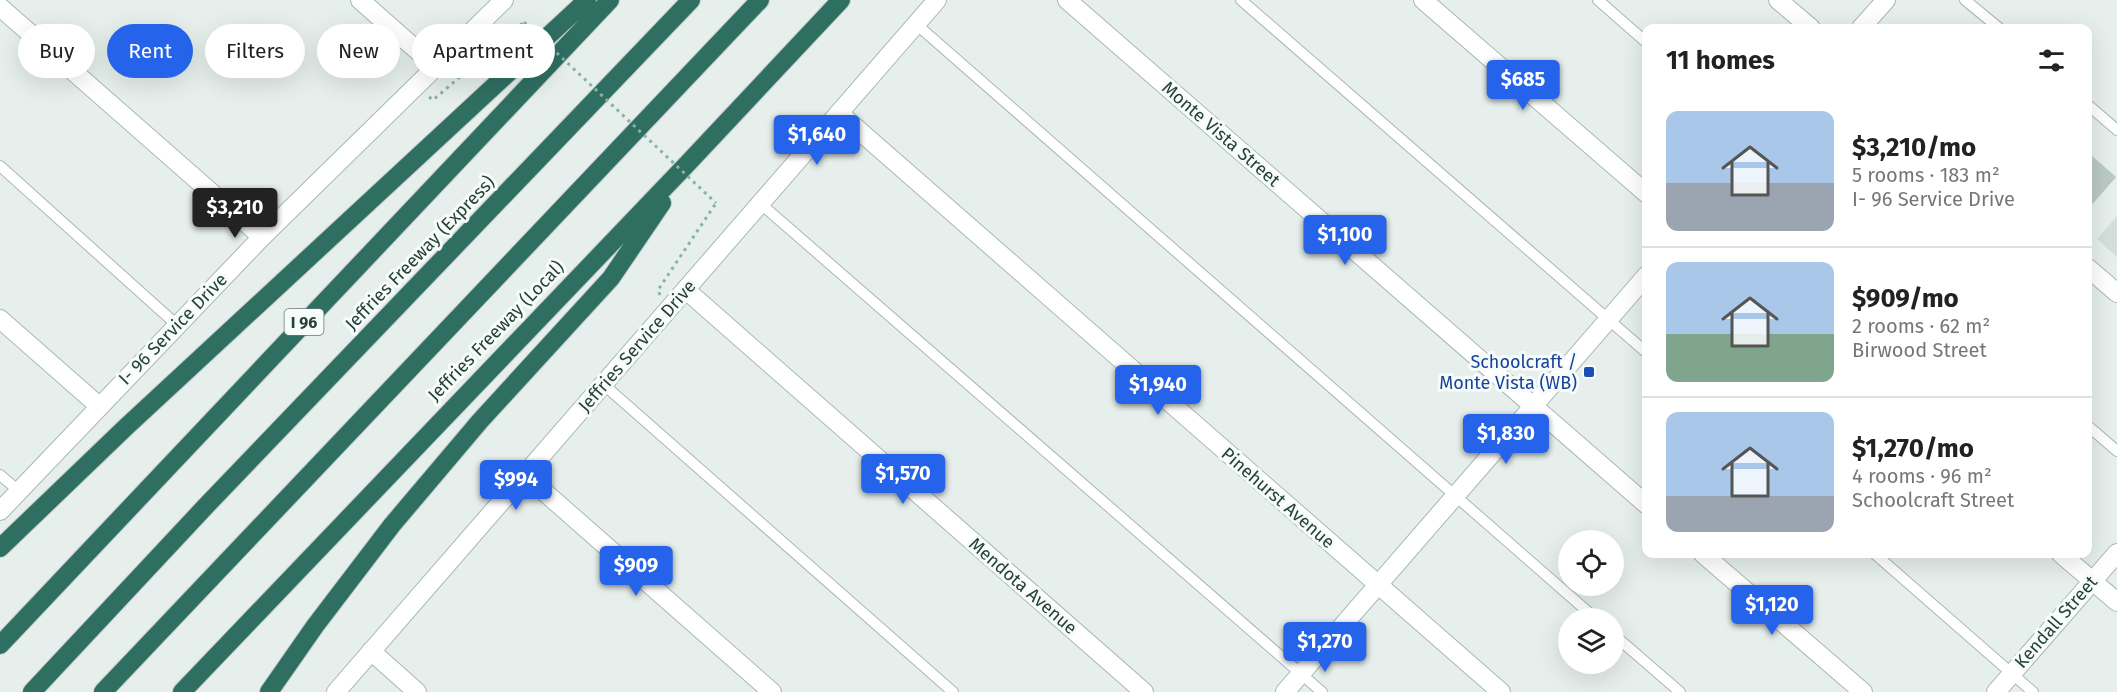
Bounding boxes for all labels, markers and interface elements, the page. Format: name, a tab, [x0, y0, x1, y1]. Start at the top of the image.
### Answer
chip: Buy	[18, 24, 95, 78]
chip: Rent	[107, 24, 193, 78]
chip: Filters	[205, 24, 305, 78]
chip: New	[317, 24, 400, 78]
chip: Apartment	[412, 24, 555, 78]
icon: filters	[2035, 44, 2068, 77]
text: 11 homes	[1666, 45, 1775, 76]
pin: $685	[1487, 60, 1559, 111]
text: $685	[1501, 67, 1545, 91]
street label: Monte Vista Street	[1158, 77, 1285, 192]
pin: $1,640	[768, 115, 866, 166]
text: $1,640	[788, 122, 846, 146]
text: $3,210/mo	[1852, 132, 1976, 163]
icon: home	[1714, 135, 1786, 207]
text: 5 rooms · 183 m²	[1852, 163, 2000, 187]
street label: Jeffries Freeway (Express)	[341, 171, 500, 335]
text: I- 96 Service Drive	[1852, 187, 2015, 211]
pin: $3,210	[186, 188, 284, 239]
text: $3,210	[206, 195, 264, 219]
pin: $1,100	[1296, 215, 1394, 266]
text: $1,100	[1317, 222, 1373, 246]
street label: Jeffries Freeway (Local)	[423, 256, 569, 406]
street label: I- 96 Service Drive	[114, 269, 232, 389]
street label: Jeffries Service Drive	[574, 275, 700, 417]
text: $909/mo	[1852, 283, 1959, 314]
icon: home	[1714, 286, 1786, 358]
road number: I 96	[284, 309, 324, 335]
text: 2 rooms · 62 m²	[1852, 314, 1990, 338]
text: Birwood Street	[1852, 338, 1987, 362]
place label: Schoolcraft / Monte Vista (WB)	[1439, 351, 1577, 394]
pin: $1,940	[1109, 365, 1207, 416]
marker: Schoolcraft / Monte Vista (WB)	[1582, 365, 1596, 379]
text: $1,940	[1129, 372, 1187, 396]
pin: $1,830	[1457, 414, 1555, 465]
text: $1,830	[1477, 421, 1535, 445]
text: $1,270/mo	[1852, 433, 1974, 464]
icon: home	[1714, 436, 1786, 508]
street label: Pinehurst Avenue	[1217, 443, 1339, 553]
pin: $1,570	[854, 454, 952, 505]
pin: $994	[480, 460, 552, 511]
text: $1,570	[875, 461, 931, 485]
text: 4 rooms · 96 m²	[1852, 464, 1992, 488]
text: $994	[494, 467, 538, 491]
text: Schoolcraft Street	[1852, 488, 2014, 512]
map controls	[1558, 530, 1624, 674]
button: locate	[1558, 530, 1624, 596]
street label: Mendota Avenue	[964, 533, 1082, 639]
pin: $909	[600, 546, 672, 597]
text: $909	[614, 553, 658, 577]
street label: Kendall Street	[2010, 571, 2102, 673]
pin: $1,120	[1723, 585, 1821, 636]
text: $1,120	[1745, 592, 1799, 616]
button: layers	[1558, 608, 1624, 674]
pin: $1,270	[1276, 622, 1374, 673]
text: $1,270	[1297, 629, 1353, 653]

